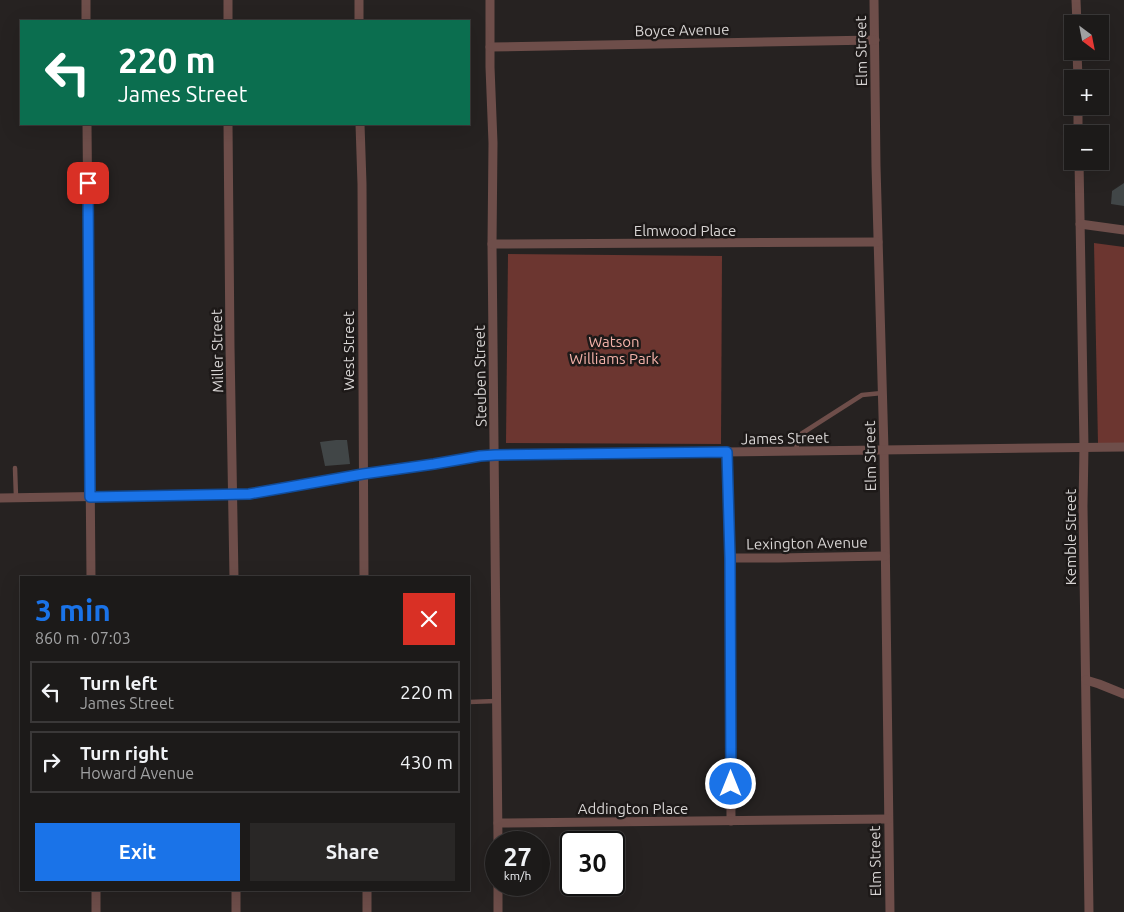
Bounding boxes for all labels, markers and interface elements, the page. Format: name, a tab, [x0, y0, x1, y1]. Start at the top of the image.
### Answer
street label: Elm Street	[852, 15, 870, 86]
north arrow	[1064, 15, 1109, 60]
map controls	[1064, 15, 1109, 170]
street label: Boyce Avenue	[635, 21, 729, 39]
icon: left	[35, 40, 100, 105]
text: 220 m	[118, 40, 216, 80]
button: +	[1064, 70, 1109, 115]
text: James Street	[118, 81, 247, 106]
button: −	[1064, 125, 1109, 170]
pin	[67, 162, 109, 204]
icon: arrive	[74, 169, 102, 197]
street label: Elmwood Place	[634, 222, 736, 239]
street label: Miller Street	[208, 309, 226, 393]
street label: West Street	[340, 311, 357, 391]
street label: Steuben Street	[471, 325, 489, 427]
park label: Watson Williams Park	[569, 333, 659, 367]
street label: Elm Street	[861, 420, 879, 491]
street label: James Street	[741, 429, 829, 447]
street label: Kemble Street	[1062, 489, 1079, 585]
street label: Lexington Avenue	[746, 533, 868, 553]
text: 3 min	[35, 593, 111, 627]
button: close	[403, 593, 455, 645]
text: 860 m · 07:03	[35, 629, 131, 647]
text: Turn left	[80, 672, 158, 694]
icon: left	[37, 678, 65, 706]
text: 220 m	[400, 681, 453, 703]
text: James Street	[80, 694, 174, 712]
text: Turn right	[80, 742, 168, 764]
icon: right	[37, 748, 65, 776]
text: 430 m	[400, 751, 453, 773]
position arrow	[704, 757, 756, 809]
text: Howard Avenue	[80, 764, 194, 782]
street label: Addington Place	[578, 800, 688, 817]
button: Exit	[35, 823, 240, 881]
button: Share	[250, 823, 455, 881]
street label: Elm Street	[866, 825, 884, 896]
speed limit sign: 30	[560, 831, 625, 896]
text: 27	[503, 843, 532, 871]
text: km/h	[504, 869, 531, 882]

